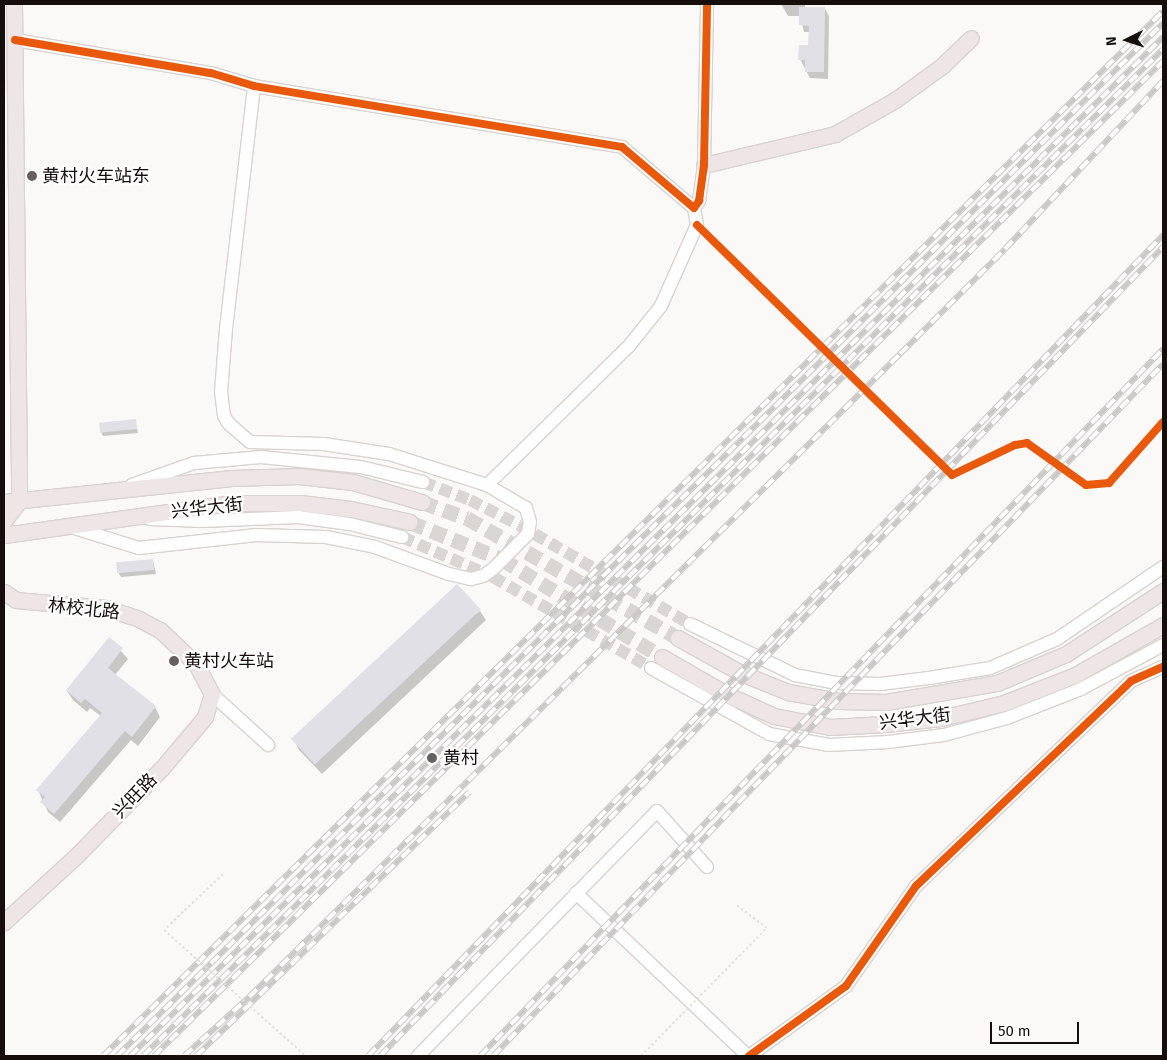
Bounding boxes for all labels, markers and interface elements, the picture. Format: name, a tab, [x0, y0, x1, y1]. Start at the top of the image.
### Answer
north arrow	[1102, 15, 1152, 65]
text: N	[1103, 36, 1120, 46]
place label: 黄村火车站东	[42, 165, 150, 187]
marker: 黄村火车站东	[26, 170, 38, 182]
street label: 兴华大街	[170, 493, 244, 523]
street label: 林校北路	[47, 594, 121, 624]
place label: 黄村火车站	[184, 650, 274, 672]
marker: 黄村火车站	[168, 655, 180, 667]
street label: 兴华大街	[878, 704, 952, 734]
place label: 黄村	[443, 747, 479, 769]
marker: 黄村	[425, 751, 439, 765]
street label: 兴旺路	[108, 769, 162, 823]
scale bar	[992, 1012, 1081, 1044]
text: 50 m	[998, 1022, 1031, 1040]

